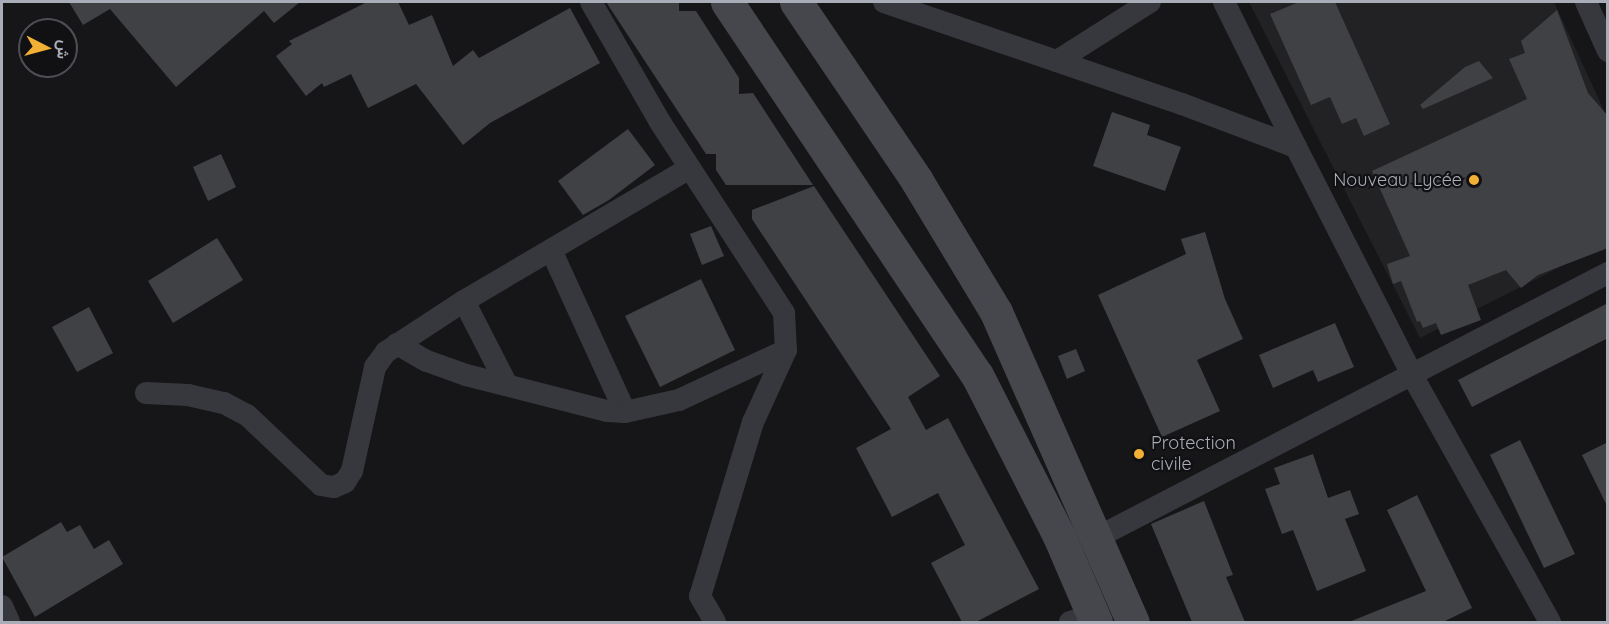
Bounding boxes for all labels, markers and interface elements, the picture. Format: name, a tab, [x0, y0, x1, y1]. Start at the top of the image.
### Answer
north arrow	[18, 18, 78, 78]
text: ش	[53, 39, 75, 60]
place label: Nouveau Lycée	[1333, 169, 1462, 191]
marker: Nouveau Lycée	[1467, 173, 1481, 187]
place label: Protection civile	[1151, 433, 1236, 476]
marker: Protection civile	[1132, 447, 1146, 461]

